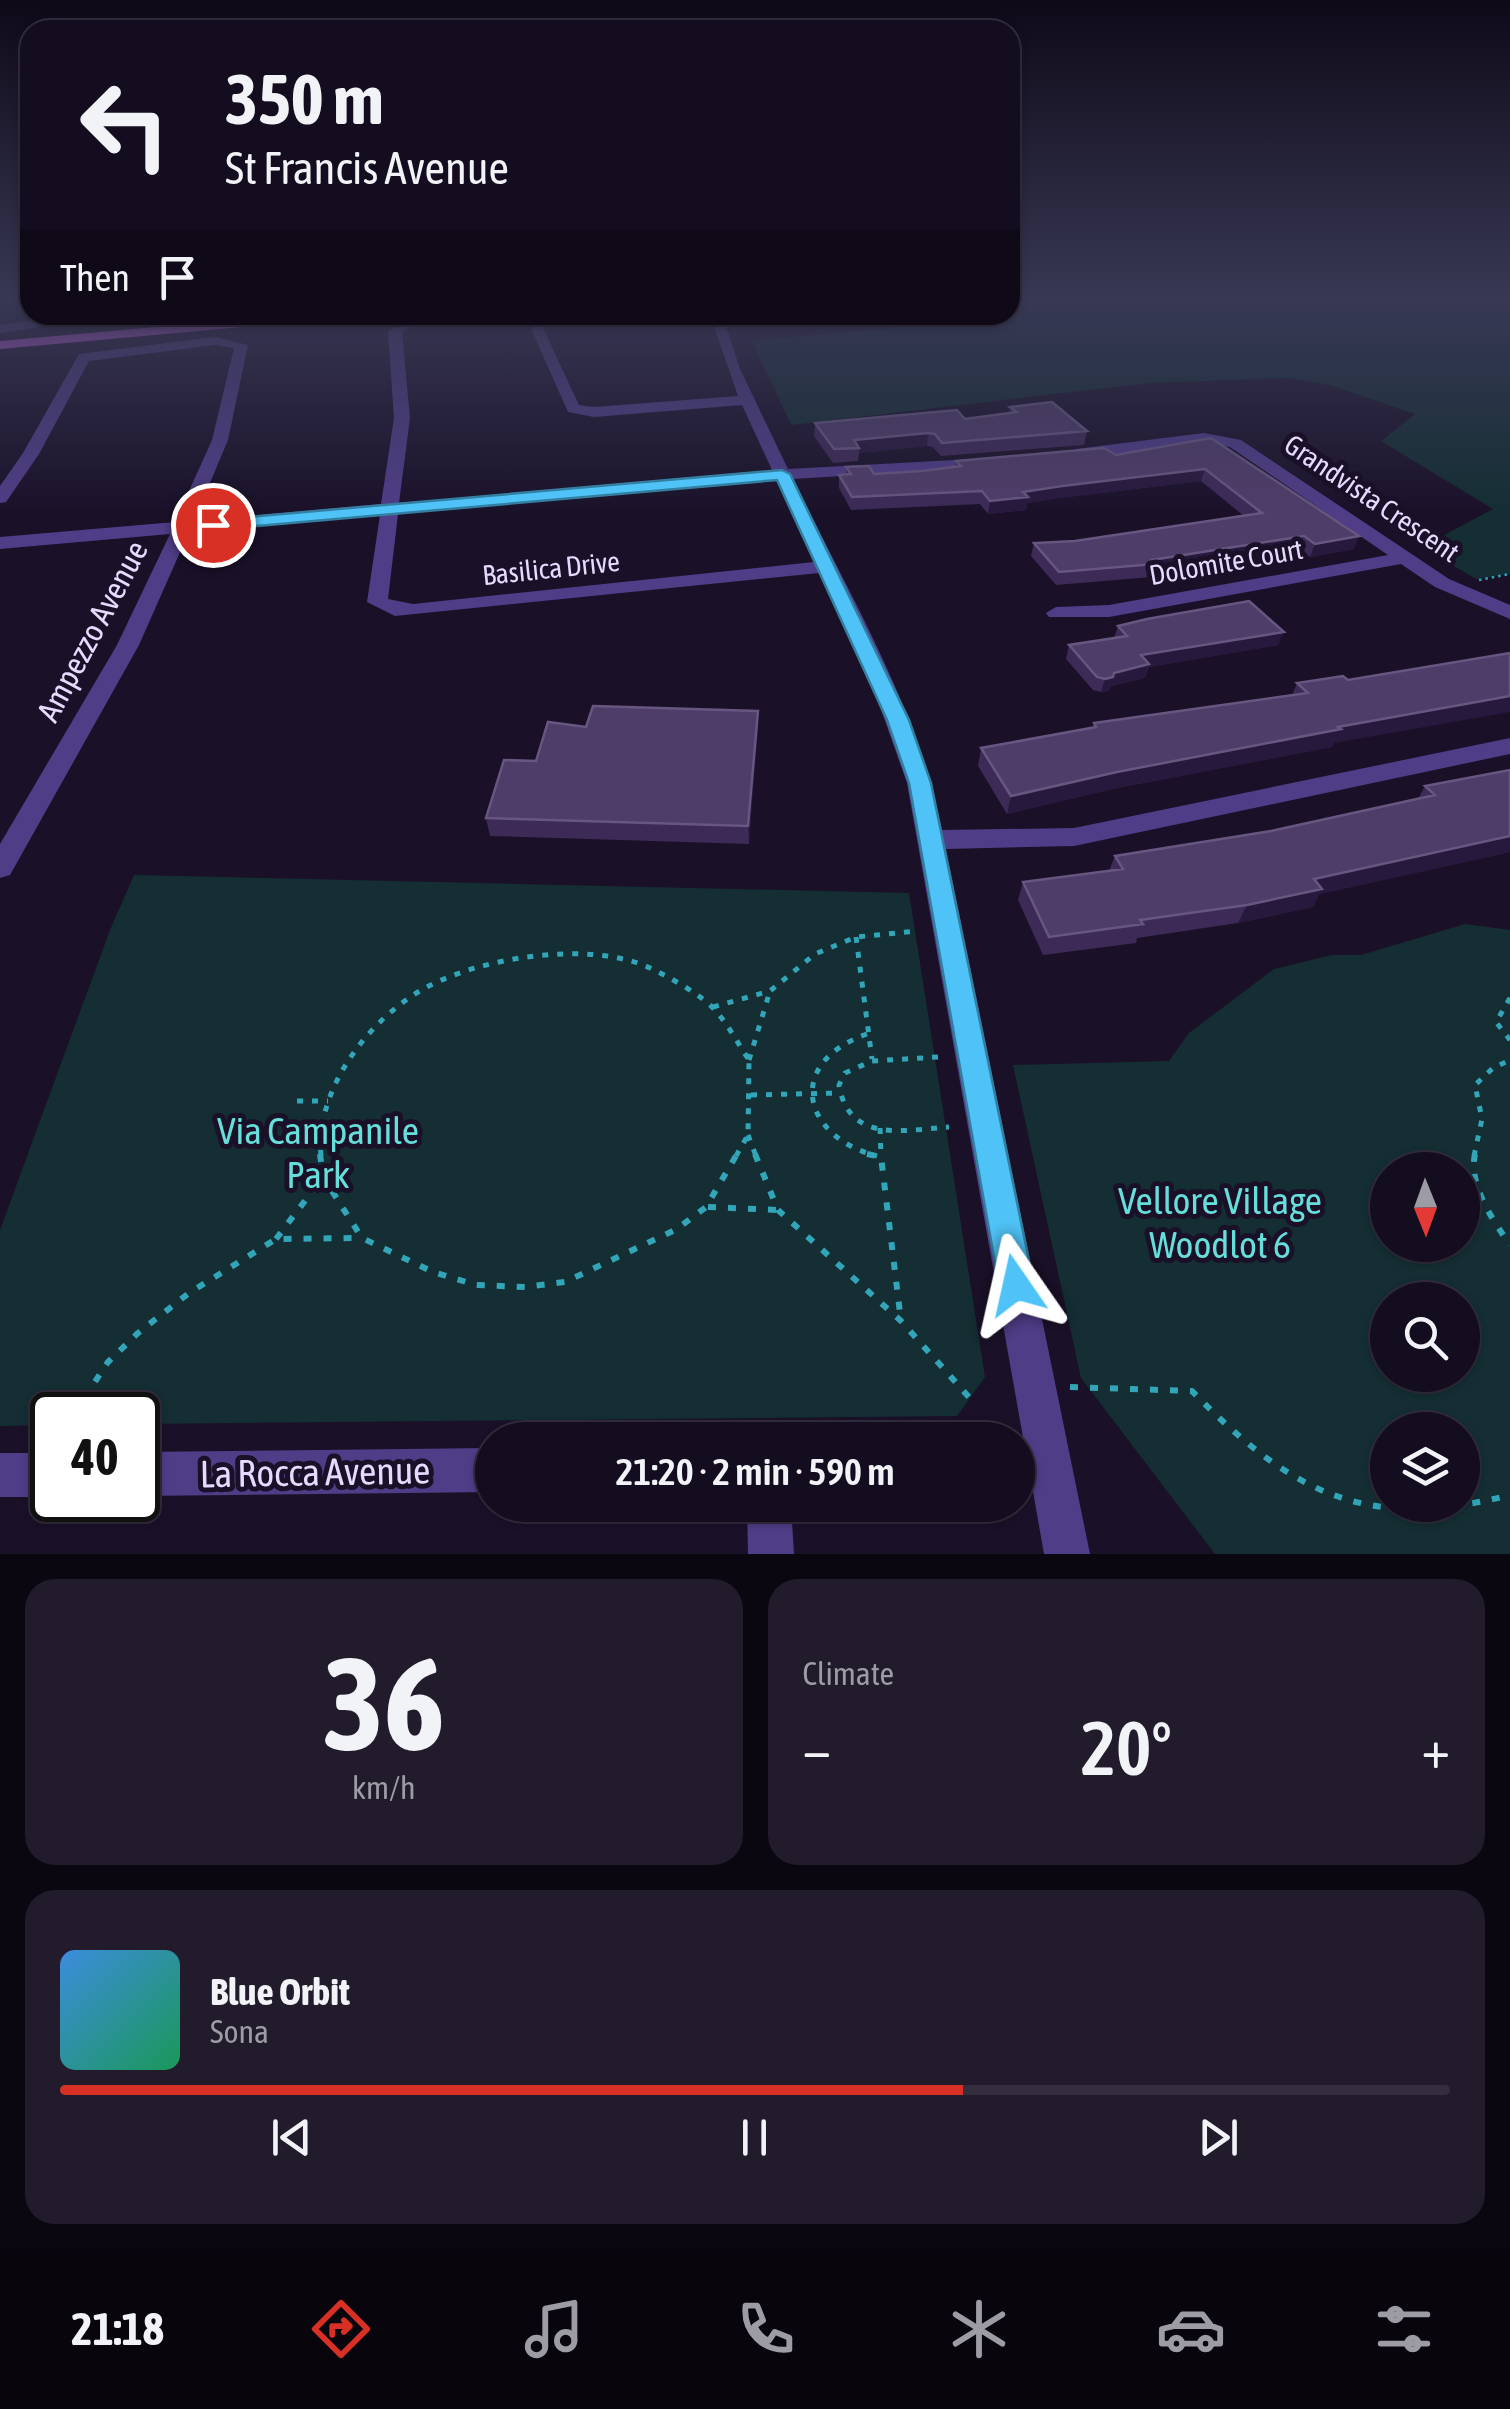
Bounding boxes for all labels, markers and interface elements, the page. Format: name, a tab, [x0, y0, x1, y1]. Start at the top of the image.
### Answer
text: 350 m	[225, 59, 384, 139]
icon: left	[60, 60, 190, 190]
text: St Francis Avenue	[225, 142, 509, 194]
icon: arrive	[150, 250, 205, 305]
text: Then	[60, 256, 130, 299]
street label: Grandvista Crescent	[1279, 428, 1465, 568]
pin	[171, 483, 256, 568]
icon: arrive	[186, 498, 241, 553]
street label: Dolomite Court	[1147, 533, 1305, 591]
street label: Ampezzo Avenue	[29, 534, 155, 728]
street label: Basilica Drive	[481, 545, 621, 591]
park label: Via Campanile Park	[217, 1109, 419, 1196]
north arrow	[1370, 1152, 1480, 1262]
map controls	[1370, 1152, 1480, 1522]
park label: Vellore Village Woodlot 6	[1118, 1179, 1322, 1266]
position arrow	[964, 1233, 1068, 1337]
button: search	[1370, 1282, 1480, 1392]
speed limit sign: 40	[30, 1392, 160, 1522]
button: layers	[1370, 1412, 1480, 1522]
street label: La Rocca Avenue	[199, 1448, 431, 1496]
text: 21:20 · 2 min · 590 m	[615, 1450, 895, 1493]
text: 36	[323, 1629, 445, 1778]
text: Climate	[803, 1655, 894, 1692]
text: 20°	[1081, 1705, 1172, 1791]
text: −	[803, 1717, 831, 1780]
text: +	[1421, 1717, 1450, 1780]
text: km/h	[352, 1769, 415, 1806]
text: Blue Orbit	[210, 1970, 350, 2013]
text: Sona	[210, 2013, 269, 2050]
icon: previous	[264, 2110, 319, 2165]
icon: pause	[727, 2110, 782, 2165]
icon: next	[1191, 2110, 1246, 2165]
icon: directions	[306, 2294, 376, 2364]
icon: music	[519, 2294, 589, 2364]
icon: phone	[731, 2294, 801, 2364]
icon: climate	[944, 2294, 1014, 2364]
icon: car	[1156, 2294, 1226, 2364]
icon: filters	[1369, 2294, 1439, 2364]
text: 21:18	[71, 2303, 164, 2355]

